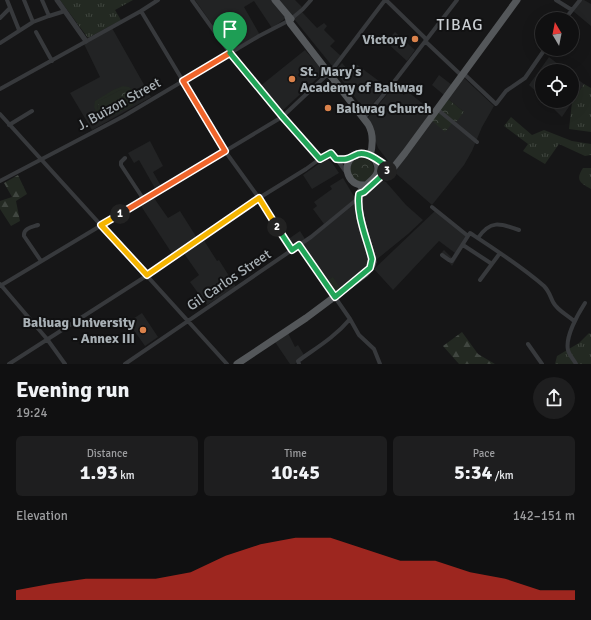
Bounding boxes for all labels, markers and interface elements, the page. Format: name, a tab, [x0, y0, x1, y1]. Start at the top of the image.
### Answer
pin	[213, 12, 247, 53]
north arrow	[535, 12, 579, 56]
map controls	[535, 12, 579, 108]
district label: TIBAG	[436, 15, 484, 35]
icon: arrive	[219, 18, 241, 40]
place label: Victory	[362, 31, 407, 48]
marker: Victory	[410, 34, 420, 44]
place label: St. Mary's Academy of Baliwag	[300, 63, 423, 96]
button: locate	[535, 64, 579, 108]
street label: J. Buizon Street	[74, 74, 164, 134]
marker: St. Mary's Academy of Baliwag	[287, 74, 297, 84]
place label: Baliwag Church	[336, 100, 432, 117]
marker: Baliwag Church	[323, 103, 333, 113]
pin: 3	[377, 161, 397, 181]
text: 3	[384, 164, 390, 177]
pin: 1	[110, 204, 130, 224]
text: 1	[117, 207, 123, 220]
pin: 2	[267, 217, 287, 237]
text: 2	[274, 220, 280, 233]
street label: Gil Carlos Street	[184, 246, 274, 314]
place label: Baliuag University - Annex III	[22, 314, 135, 347]
marker: Baliuag University - Annex III	[138, 325, 148, 335]
text: Evening run	[16, 376, 130, 403]
button: share	[533, 377, 575, 419]
text: 19:24	[16, 405, 48, 421]
text: Distance	[87, 447, 128, 460]
text: Time	[284, 447, 307, 460]
text: Pace	[473, 447, 495, 460]
text: 1.93	[80, 460, 118, 485]
text: 10:45	[271, 460, 320, 485]
text: 5:34	[454, 460, 492, 485]
text: km	[118, 469, 135, 482]
text: /km	[492, 469, 514, 482]
text: Elevation	[16, 508, 68, 524]
text: 142–151 m	[513, 508, 575, 524]

